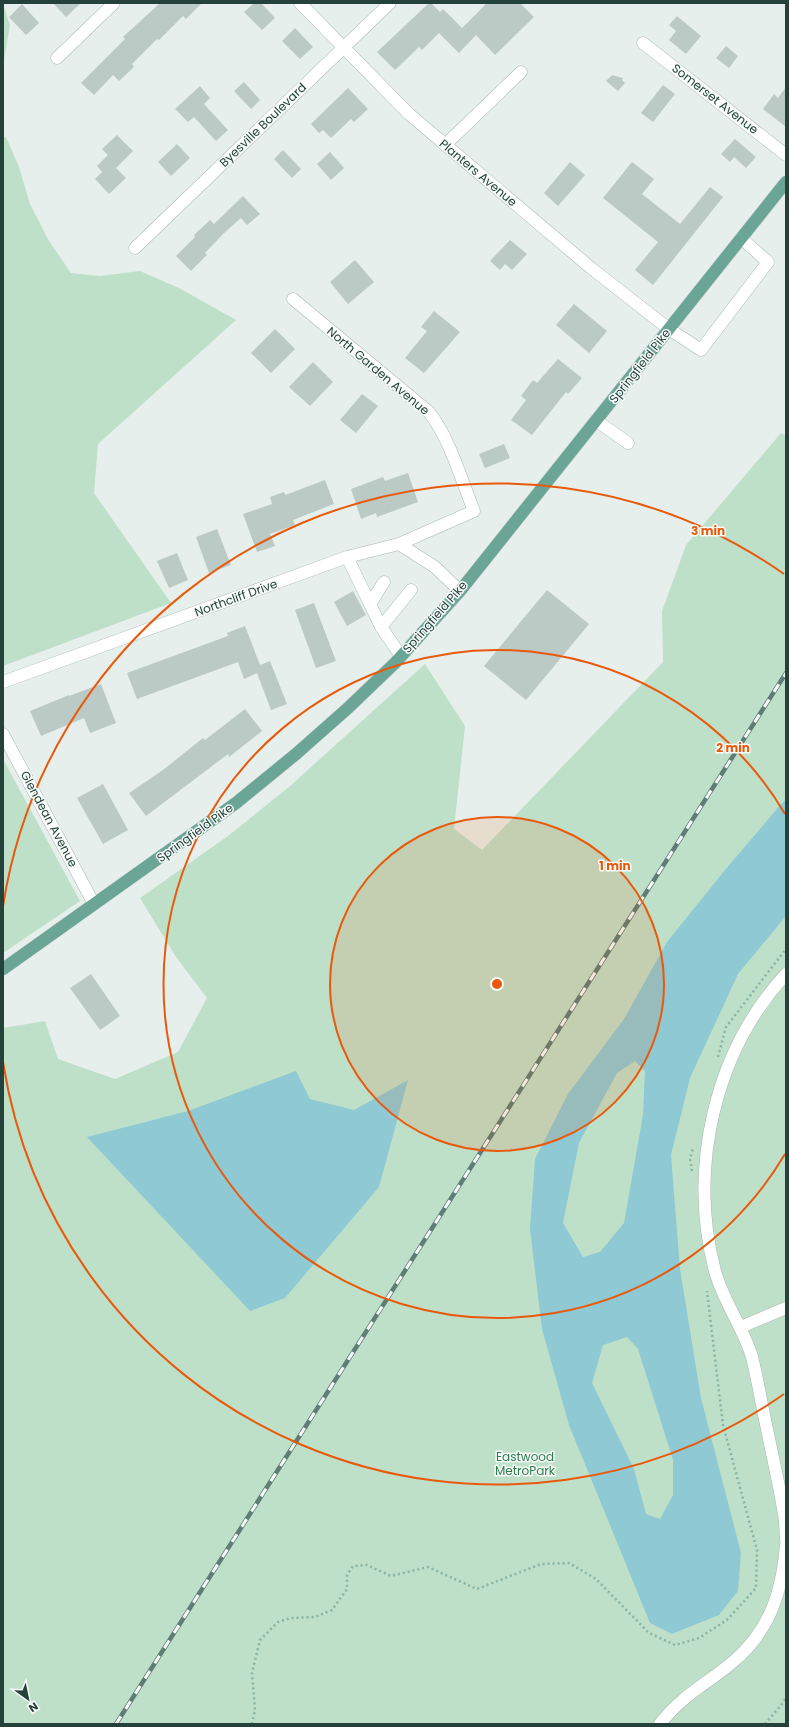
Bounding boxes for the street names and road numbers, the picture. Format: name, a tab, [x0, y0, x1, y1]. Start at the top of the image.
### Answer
street label: Somerset Avenue	[669, 59, 762, 138]
street label: Byesville Boulevard	[216, 79, 310, 171]
street label: Planters Avenue	[436, 135, 521, 210]
street label: North Garden Avenue	[323, 323, 433, 419]
street label: Springfield Pike	[605, 325, 674, 407]
street label: Northcliff Drive	[192, 575, 280, 620]
street label: Springfield Pike	[399, 577, 471, 656]
street label: Glendean Avenue	[17, 768, 82, 870]
street label: Springfield Pike	[153, 799, 236, 866]

